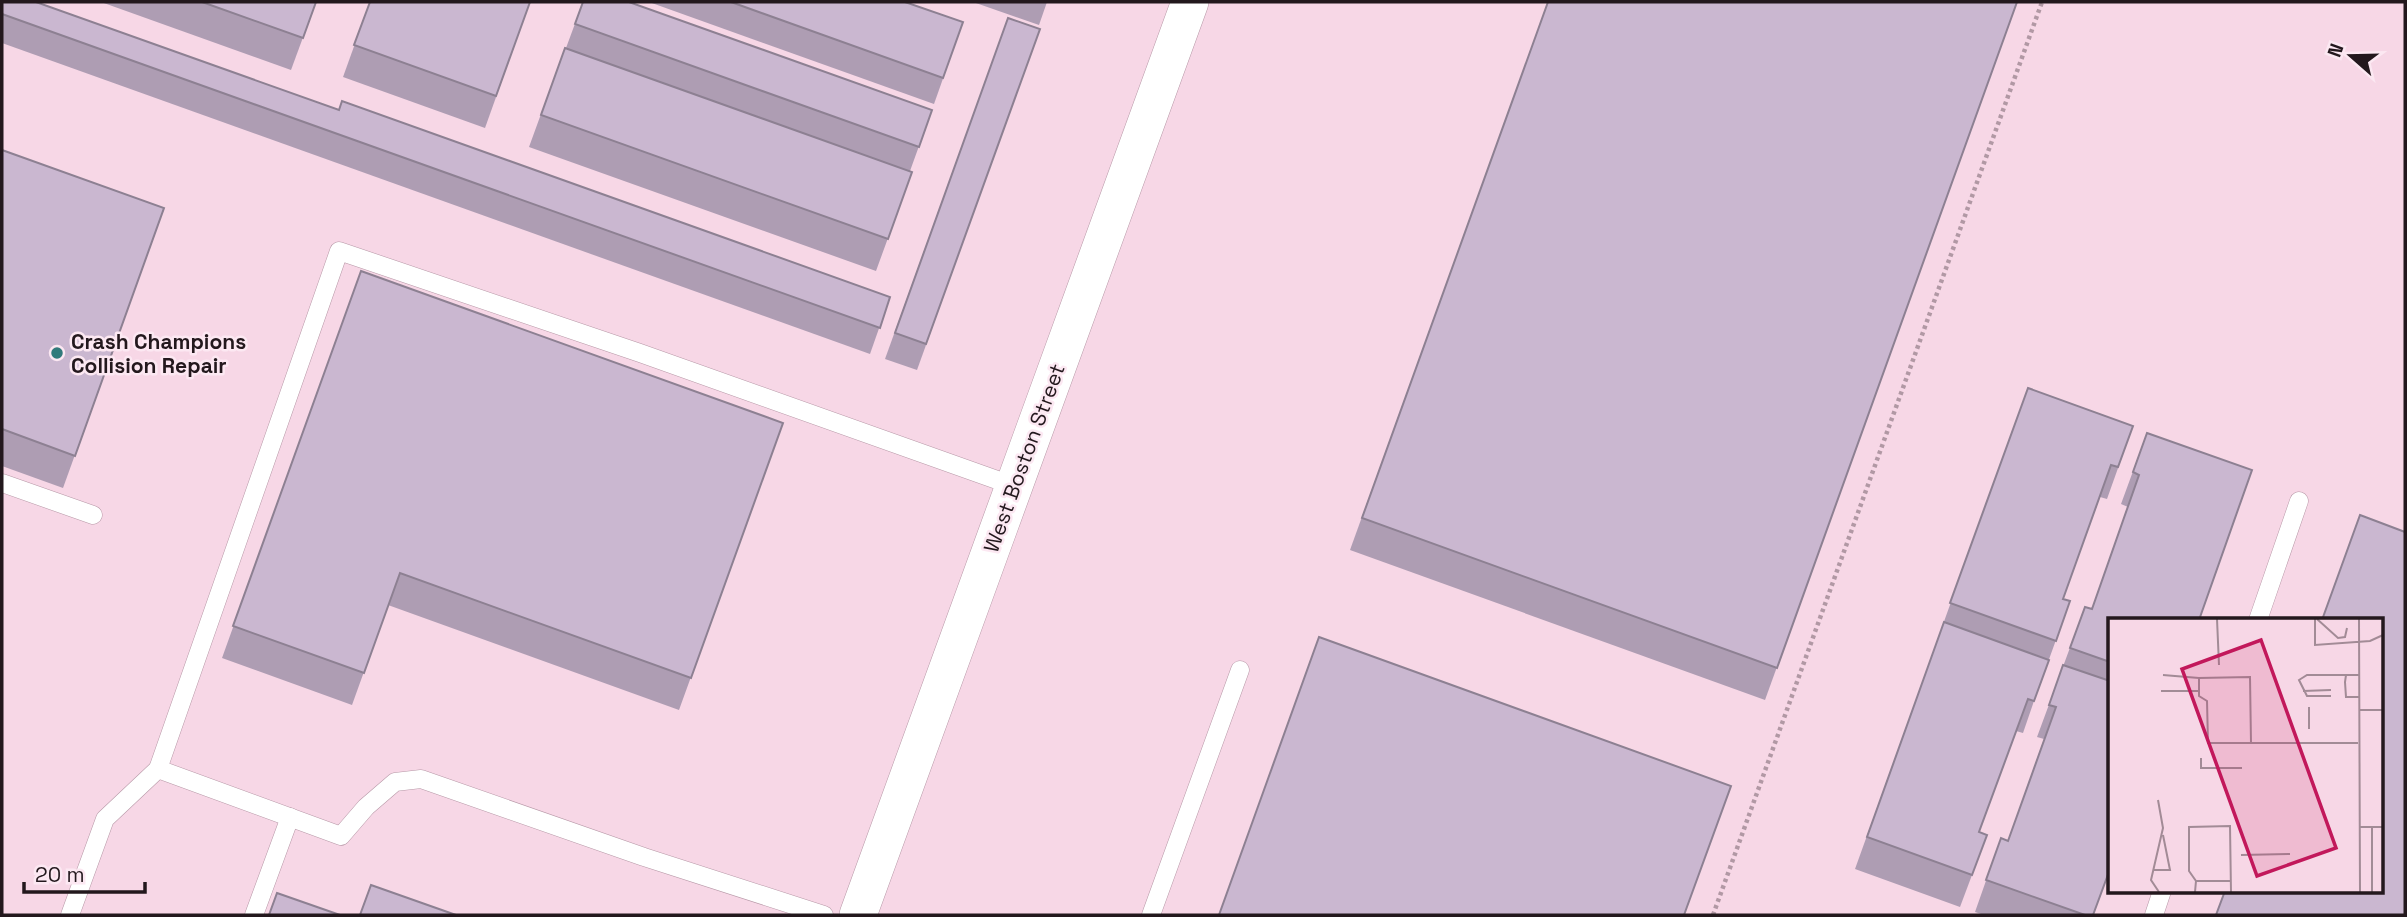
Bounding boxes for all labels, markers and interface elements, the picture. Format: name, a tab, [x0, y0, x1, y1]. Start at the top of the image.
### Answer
north arrow	[2316, 21, 2386, 91]
text: N	[2322, 40, 2349, 61]
place label: Crash Champions Collision Repair	[71, 328, 246, 379]
marker: Crash Champions Collision Repair	[49, 345, 65, 361]
street label: West Boston Street	[977, 360, 1071, 556]
inset map	[2108, 618, 2382, 892]
scale bar	[24, 850, 145, 894]
text: 20 m	[35, 861, 85, 888]

